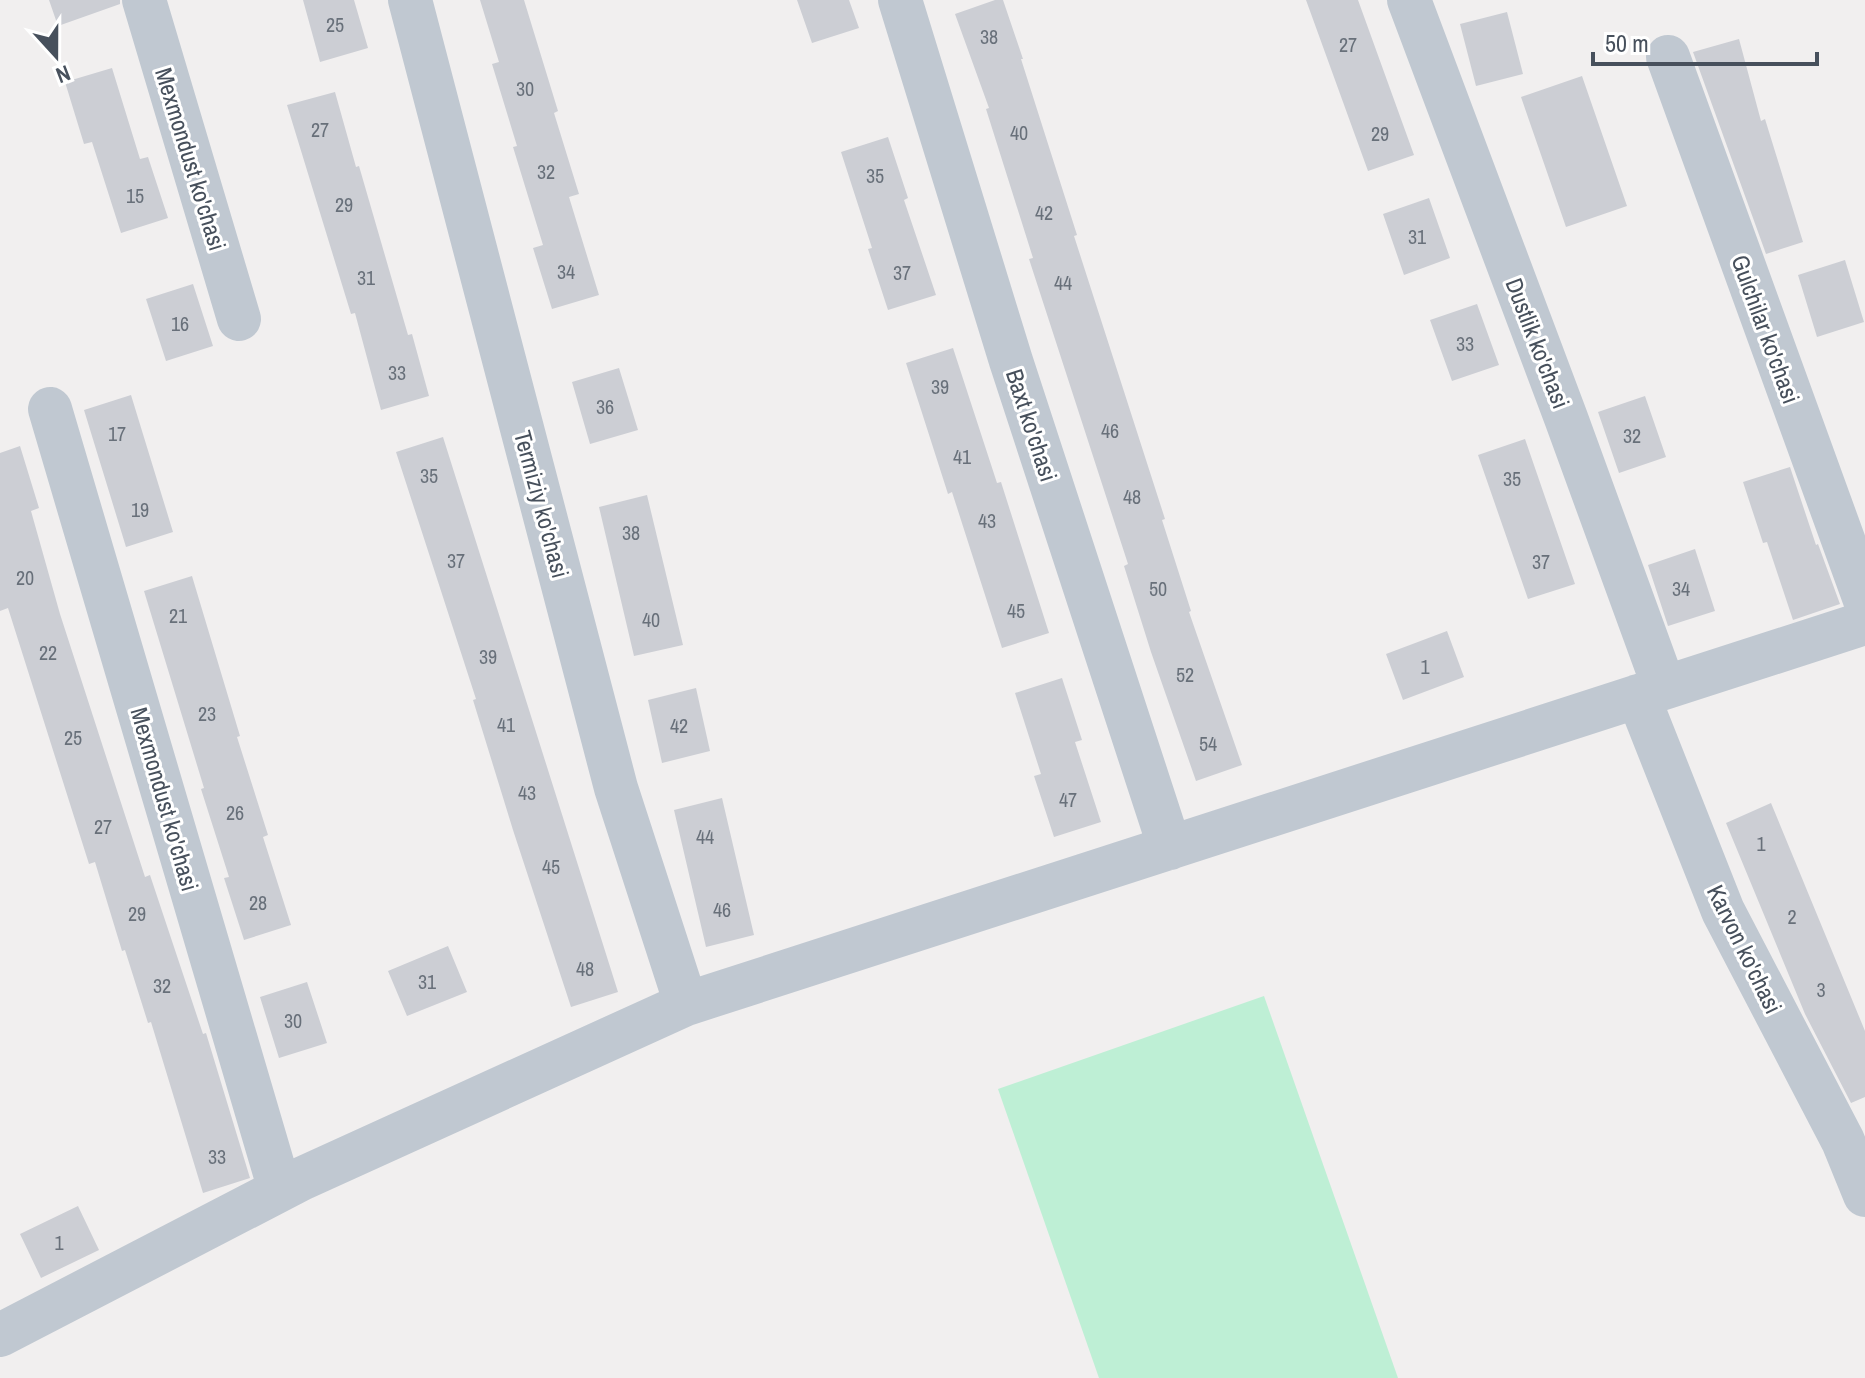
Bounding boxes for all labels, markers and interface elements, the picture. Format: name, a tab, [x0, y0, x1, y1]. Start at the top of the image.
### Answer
house number: 25	[326, 11, 344, 38]
north arrow	[16, 16, 96, 96]
scale bar	[1593, 16, 1817, 66]
house number: 38	[980, 23, 998, 50]
text: 50 m	[1605, 27, 1649, 59]
house number: 27	[1339, 31, 1357, 58]
text: N	[52, 58, 75, 91]
street label: Mexmondust ko'chasi	[148, 64, 234, 254]
house number: 30	[516, 75, 534, 102]
house number: 27	[311, 116, 329, 143]
house number: 40	[1010, 119, 1028, 146]
house number: 29	[1371, 120, 1389, 147]
house number: 32	[537, 158, 555, 185]
house number: 35	[866, 162, 884, 189]
house number: 15	[126, 182, 144, 209]
house number: 29	[335, 191, 353, 218]
house number: 42	[1035, 199, 1053, 226]
house number: 31	[1408, 223, 1426, 250]
street label: Gulchilar ko'chasi	[1724, 250, 1808, 408]
house number: 34	[557, 258, 575, 285]
house number: 37	[893, 259, 911, 286]
house number: 31	[357, 264, 375, 291]
house number: 44	[1054, 269, 1072, 296]
street label: Dustlik ko'chasi	[1498, 273, 1578, 413]
house number: 16	[171, 310, 189, 337]
house number: 33	[1456, 330, 1474, 357]
house number: 33	[388, 359, 406, 386]
street label: Baxt ko'chasi	[999, 365, 1065, 485]
house number: 39	[931, 373, 949, 400]
house number: 36	[596, 393, 614, 420]
house number: 46	[1101, 417, 1119, 444]
house number: 17	[108, 420, 126, 447]
house number: 32	[1623, 422, 1641, 449]
street label: Termiziy ko'chasi	[507, 427, 577, 581]
house number: 41	[953, 443, 971, 470]
house number: 35	[420, 462, 438, 489]
house number: 35	[1503, 465, 1521, 492]
house number: 48	[1123, 483, 1141, 510]
house number: 19	[131, 496, 149, 523]
house number: 43	[978, 507, 996, 534]
house number: 38	[622, 519, 640, 546]
house number: 37	[447, 547, 465, 574]
house number: 37	[1532, 548, 1550, 575]
house number: 20	[16, 564, 34, 591]
house number: 50	[1149, 575, 1167, 602]
house number: 34	[1672, 575, 1690, 602]
house number: 45	[1007, 597, 1025, 624]
house number: 21	[169, 602, 187, 629]
house number: 40	[642, 606, 660, 633]
house number: 22	[39, 639, 57, 666]
house number: 39	[479, 643, 497, 670]
house number: 1	[1420, 653, 1430, 680]
house number: 52	[1176, 661, 1194, 688]
house number: 23	[198, 700, 216, 727]
street label: Mexmondust ko'chasi	[123, 703, 207, 895]
house number: 41	[497, 711, 515, 738]
house number: 42	[670, 712, 688, 739]
house number: 25	[64, 724, 82, 751]
house number: 54	[1199, 730, 1217, 757]
house number: 43	[518, 779, 536, 806]
house number: 47	[1059, 786, 1077, 813]
house number: 26	[226, 799, 244, 826]
house number: 27	[94, 813, 112, 840]
house number: 44	[696, 823, 714, 850]
house number: 1	[1756, 830, 1766, 857]
house number: 45	[542, 853, 560, 880]
street label: Karvon ko'chasi	[1700, 879, 1790, 1019]
house number: 28	[249, 889, 267, 916]
house number: 46	[713, 896, 731, 923]
house number: 29	[128, 900, 146, 927]
house number: 2	[1787, 903, 1797, 930]
house number: 48	[576, 955, 594, 982]
house number: 31	[418, 968, 436, 995]
house number: 32	[153, 972, 171, 999]
house number: 3	[1816, 976, 1826, 1003]
house number: 30	[284, 1007, 302, 1034]
house number: 33	[208, 1143, 226, 1170]
house number: 1	[54, 1229, 64, 1256]

